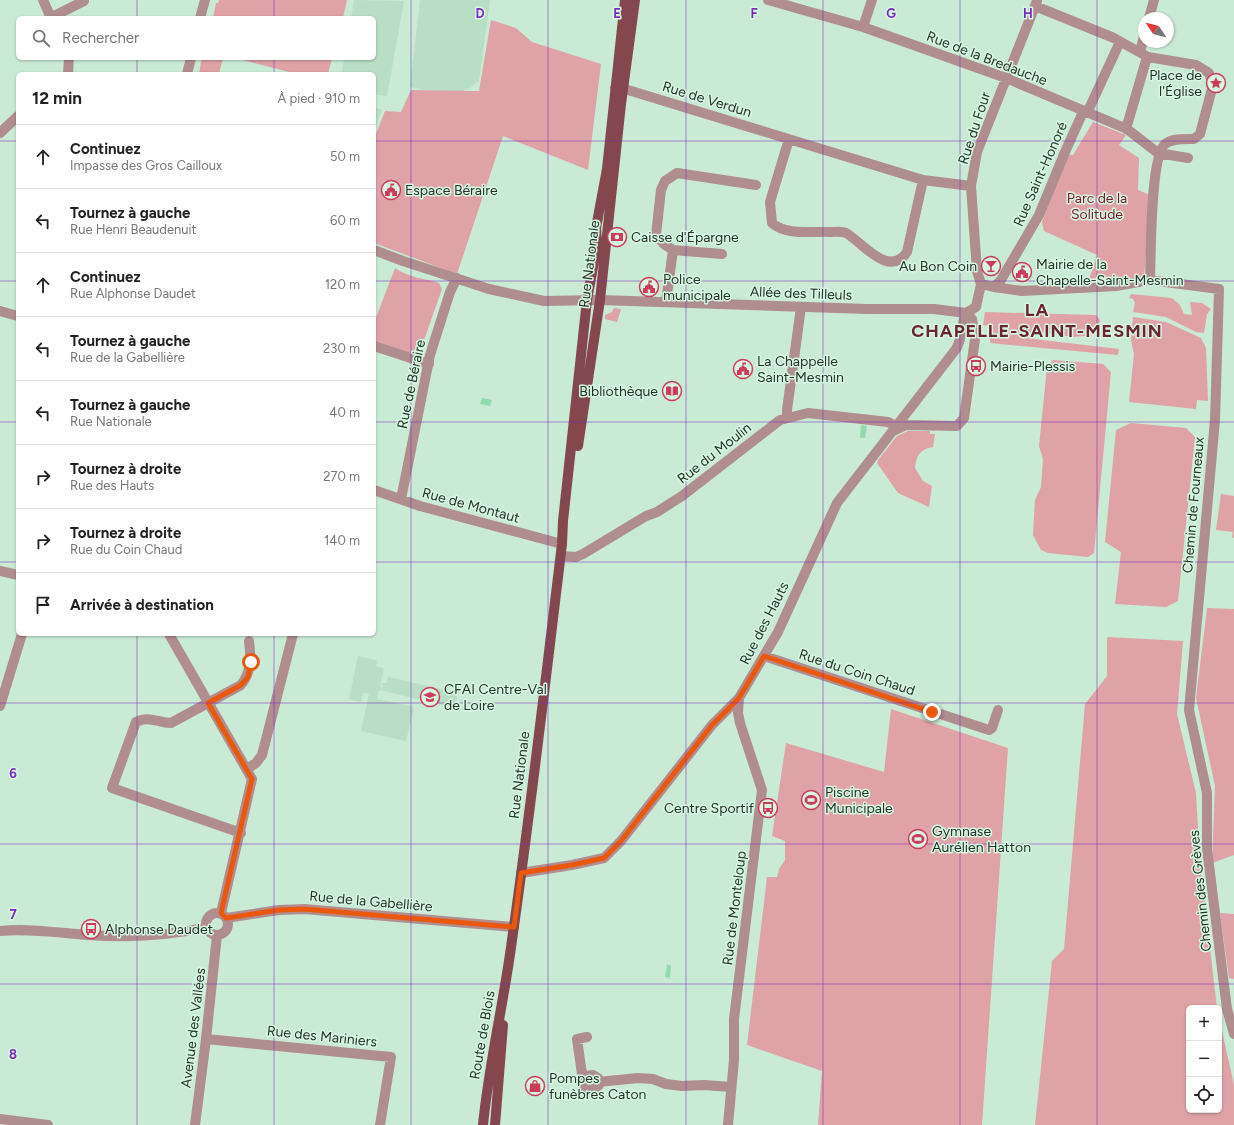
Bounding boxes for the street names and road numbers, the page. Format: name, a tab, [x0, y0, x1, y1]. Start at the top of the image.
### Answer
street label: Rue de la Bredauche	[924, 28, 1050, 89]
street label: Rue de Verdun	[660, 78, 754, 121]
street label: Rue du Four	[955, 89, 994, 167]
street label: Rue Saint-Honoré	[1010, 119, 1071, 229]
street label: Rue Nationale	[576, 219, 603, 309]
street label: Allée des Tilleuls	[749, 283, 852, 304]
street label: Rue de Béraire	[394, 338, 429, 430]
street label: Rue du Moulin	[674, 419, 755, 488]
street label: Chemin de Fourneaux	[1179, 436, 1208, 574]
street label: Rue de Montaut	[420, 484, 521, 527]
street label: Rue des Hauts	[736, 579, 793, 668]
street label: Rue du Coin Chaud	[797, 646, 917, 699]
street label: Rue Nationale	[506, 730, 533, 820]
street label: Chemin des Grèves	[1186, 829, 1215, 952]
street label: Rue de Monteloup	[719, 850, 750, 966]
street label: Rue de la Gabellière	[309, 888, 434, 915]
street label: Avenue des Vallées	[178, 967, 209, 1089]
street label: Route de Blois	[466, 989, 499, 1081]
street label: Rue des Mariniers	[266, 1022, 378, 1051]

